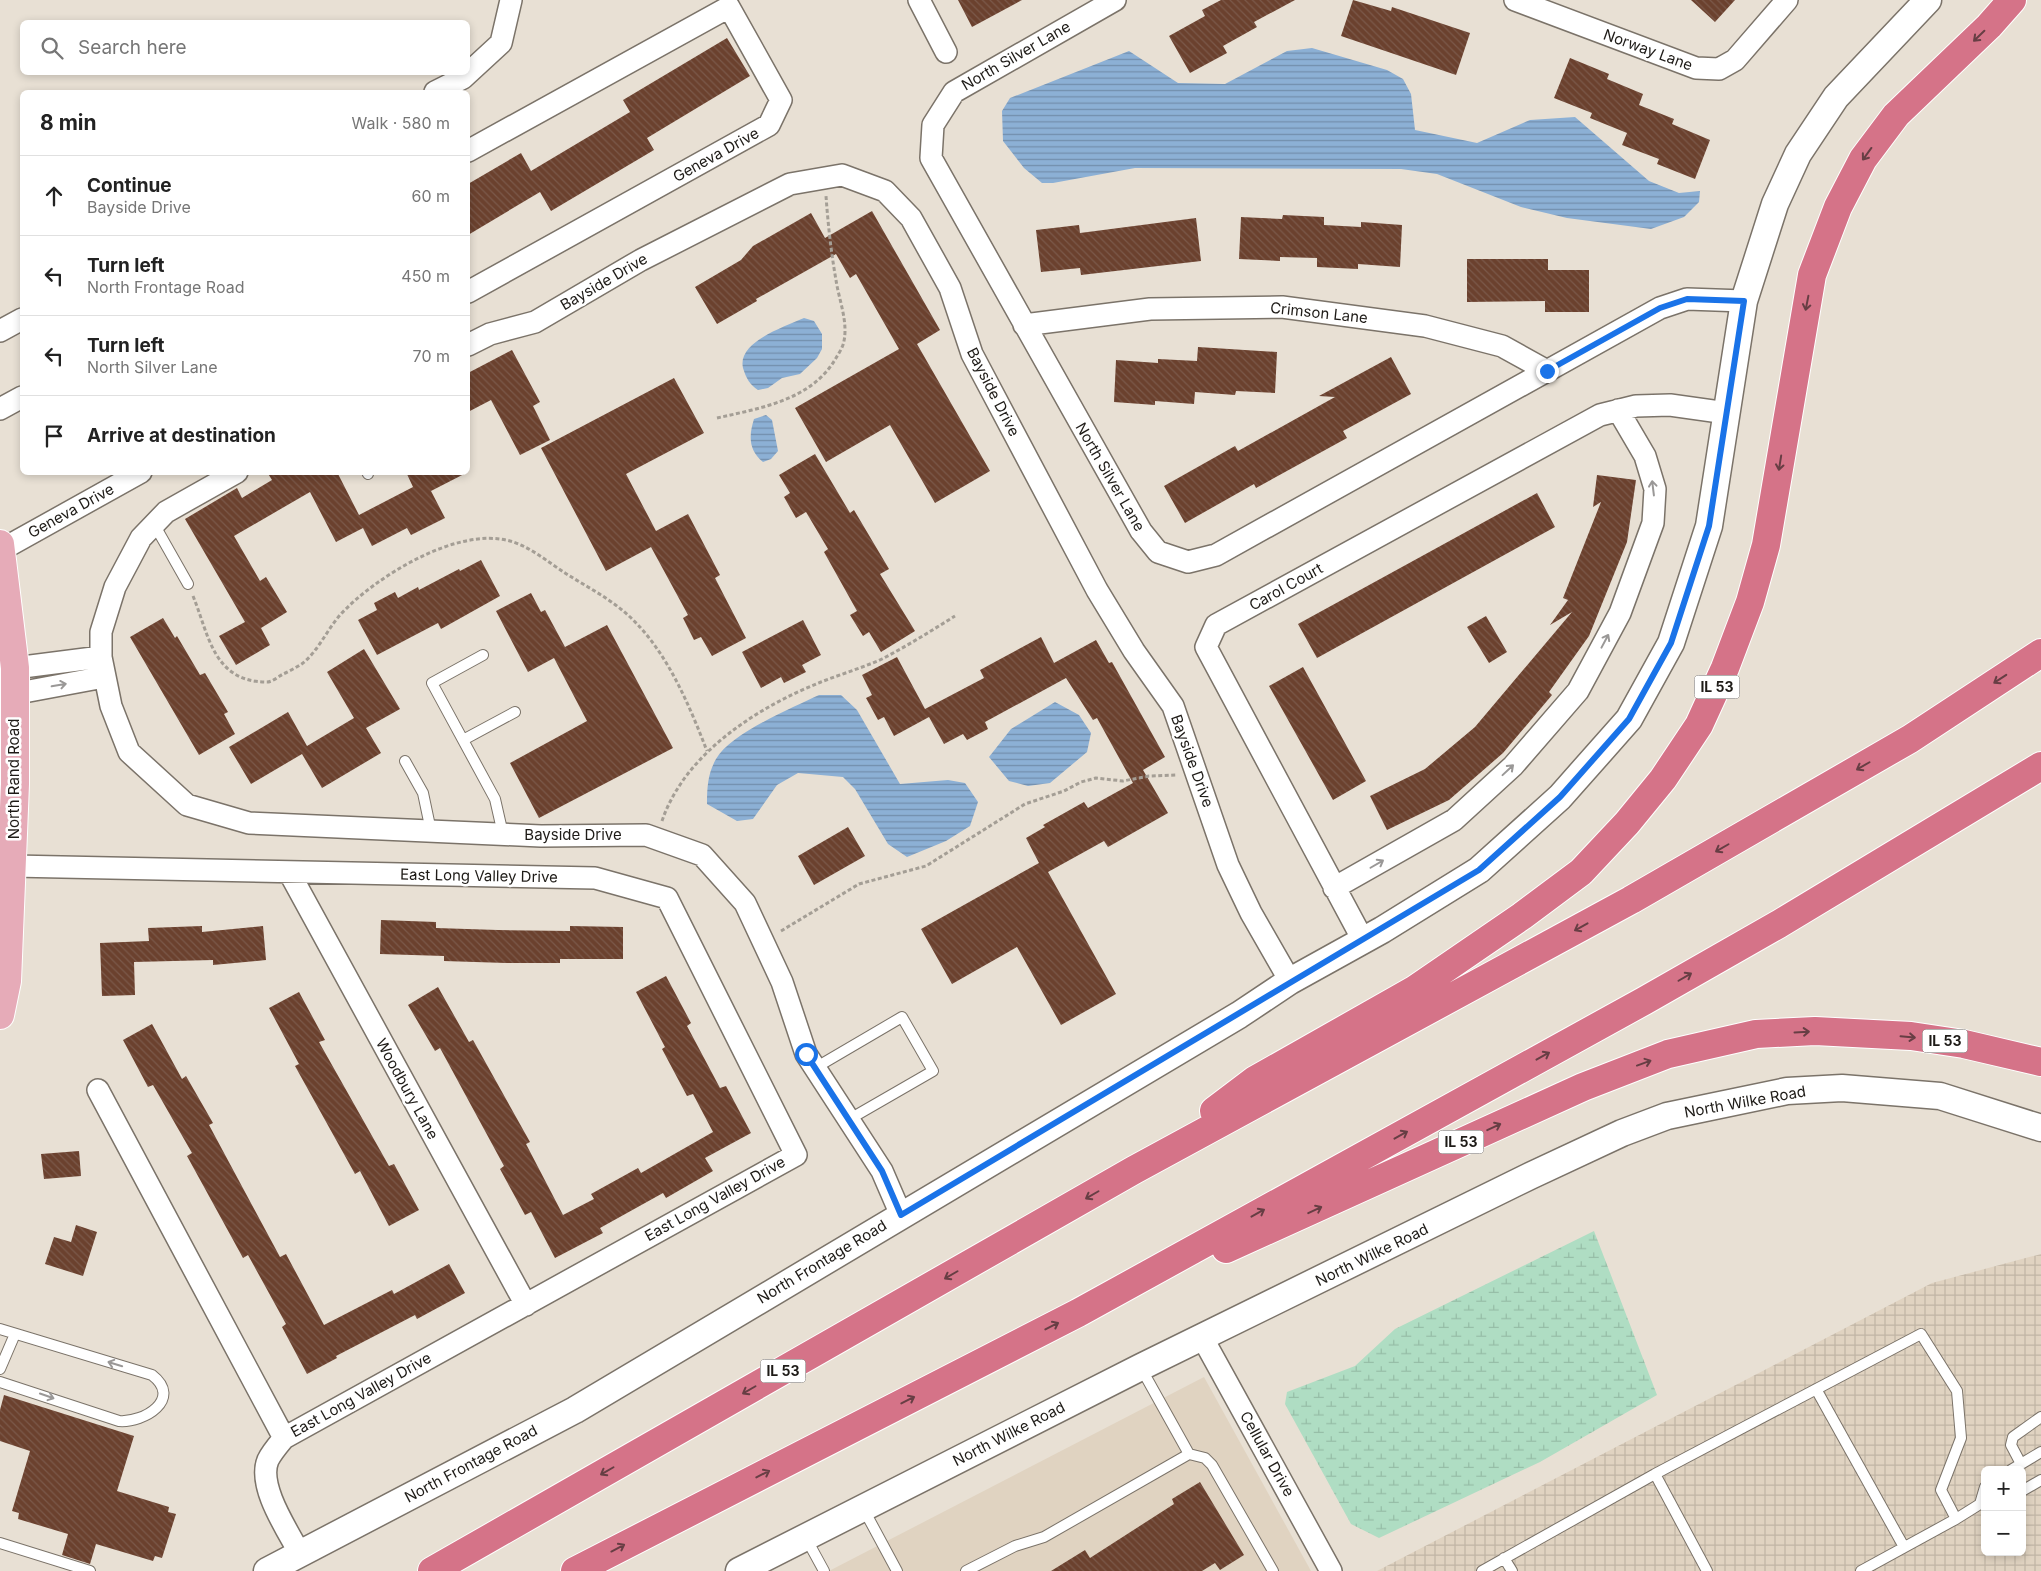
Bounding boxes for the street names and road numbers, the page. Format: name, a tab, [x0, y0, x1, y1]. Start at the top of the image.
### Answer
street label: North Silver Lane	[958, 17, 1074, 94]
street label: Norway Lane	[1601, 25, 1695, 74]
street label: Geneva Drive	[669, 123, 762, 186]
street label: Bayside Drive	[557, 249, 651, 314]
street label: Crimson Lane	[1269, 298, 1369, 327]
street label: Bayside Drive	[963, 344, 1024, 439]
street label: North Silver Lane	[1072, 419, 1149, 535]
street label: Geneva Drive	[24, 479, 117, 542]
street label: Carol Court	[1246, 559, 1326, 615]
road number: IL 53	[1694, 676, 1740, 699]
street label: Bayside Drive	[1167, 712, 1218, 810]
street label: North Rand Road	[4, 719, 23, 839]
street label: Bayside Drive	[524, 825, 622, 844]
street label: East Long Valley Drive	[400, 865, 558, 886]
road number: IL 53	[1922, 1030, 1968, 1052]
street label: Woodbury Lane	[372, 1035, 443, 1142]
street label: North Wilke Road	[1683, 1081, 1807, 1122]
road number: IL 53	[1438, 1130, 1484, 1154]
street label: East Long Valley Drive	[641, 1152, 788, 1245]
street label: North Frontage Road	[754, 1215, 890, 1308]
street label: North Wilke Road	[1312, 1219, 1431, 1290]
street label: East Long Valley Drive	[287, 1348, 434, 1441]
road number: IL 53	[760, 1360, 806, 1382]
street label: North Wilke Road	[950, 1397, 1068, 1470]
street label: Cellular Drive	[1236, 1408, 1299, 1500]
street label: North Frontage Road	[401, 1421, 540, 1507]

